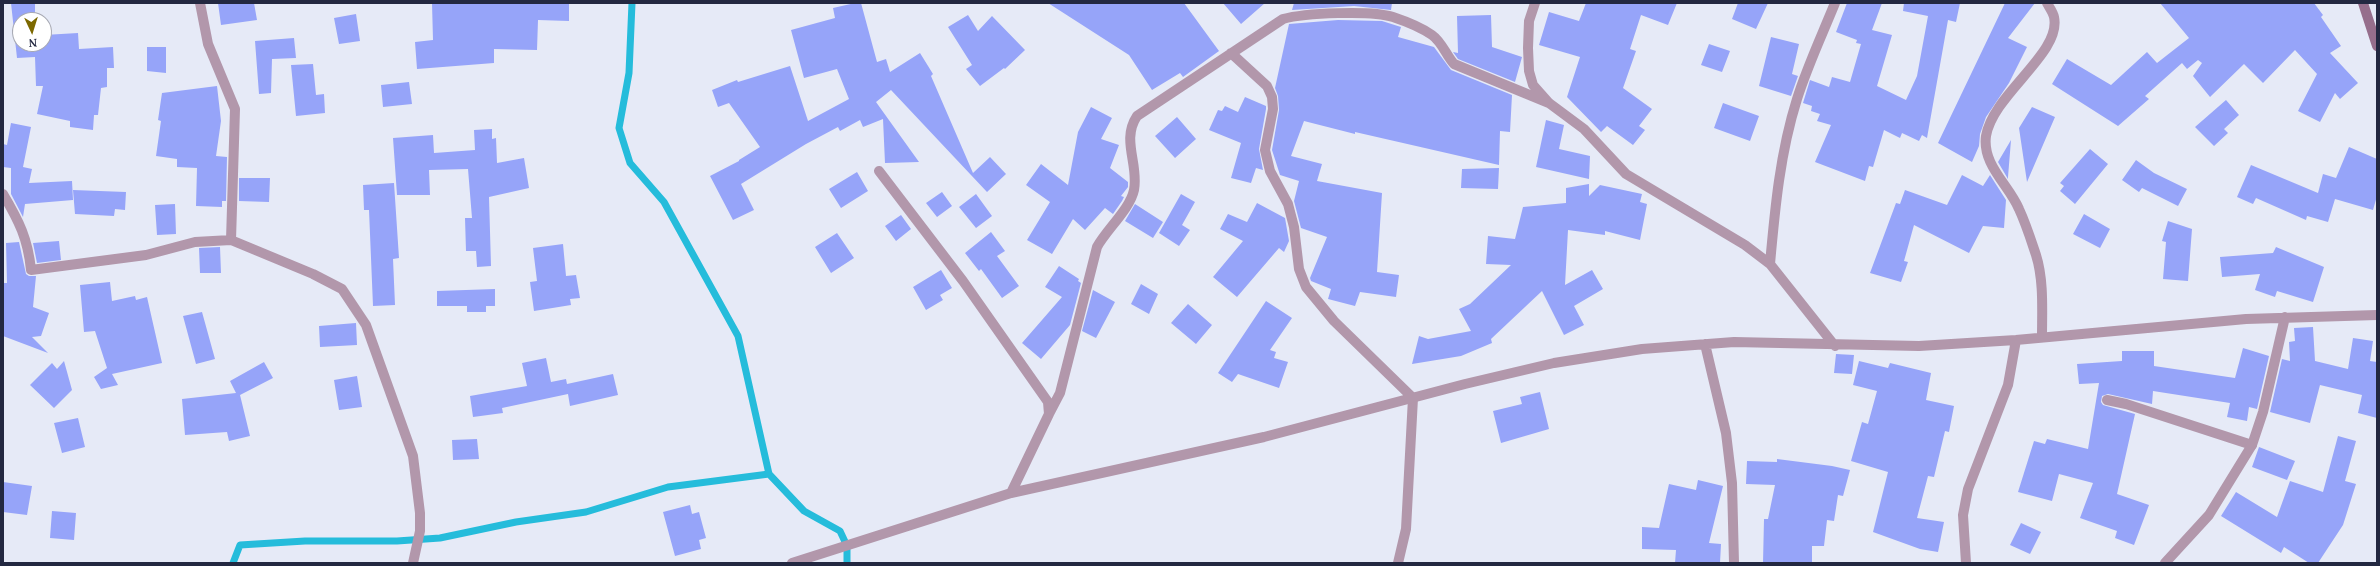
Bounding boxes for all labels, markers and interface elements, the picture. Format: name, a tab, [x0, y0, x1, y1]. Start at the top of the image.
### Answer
north arrow	[12, 12, 52, 52]
text: N	[28, 36, 37, 50]

